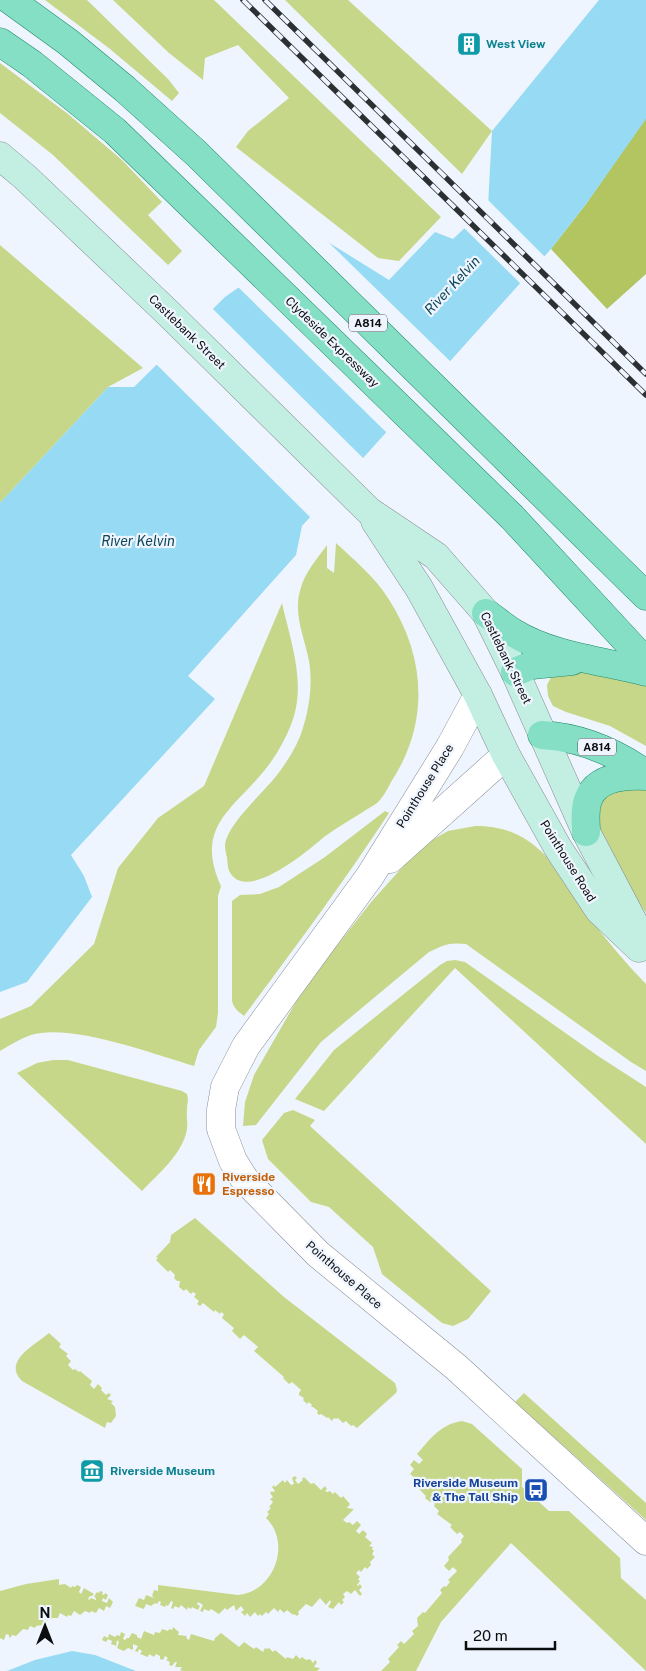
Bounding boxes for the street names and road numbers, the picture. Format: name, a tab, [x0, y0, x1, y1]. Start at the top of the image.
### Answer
street label: Castlebank Street	[146, 292, 228, 372]
street label: Clydeside Expressway	[282, 294, 382, 391]
road number: A814	[349, 314, 387, 332]
street label: Castlebank Street	[478, 610, 535, 707]
road number: A814	[578, 739, 616, 756]
street label: Pointhouse Place	[394, 741, 457, 831]
street label: Pointhouse Road	[537, 818, 599, 904]
street label: Pointhouse Place	[303, 1238, 385, 1312]

